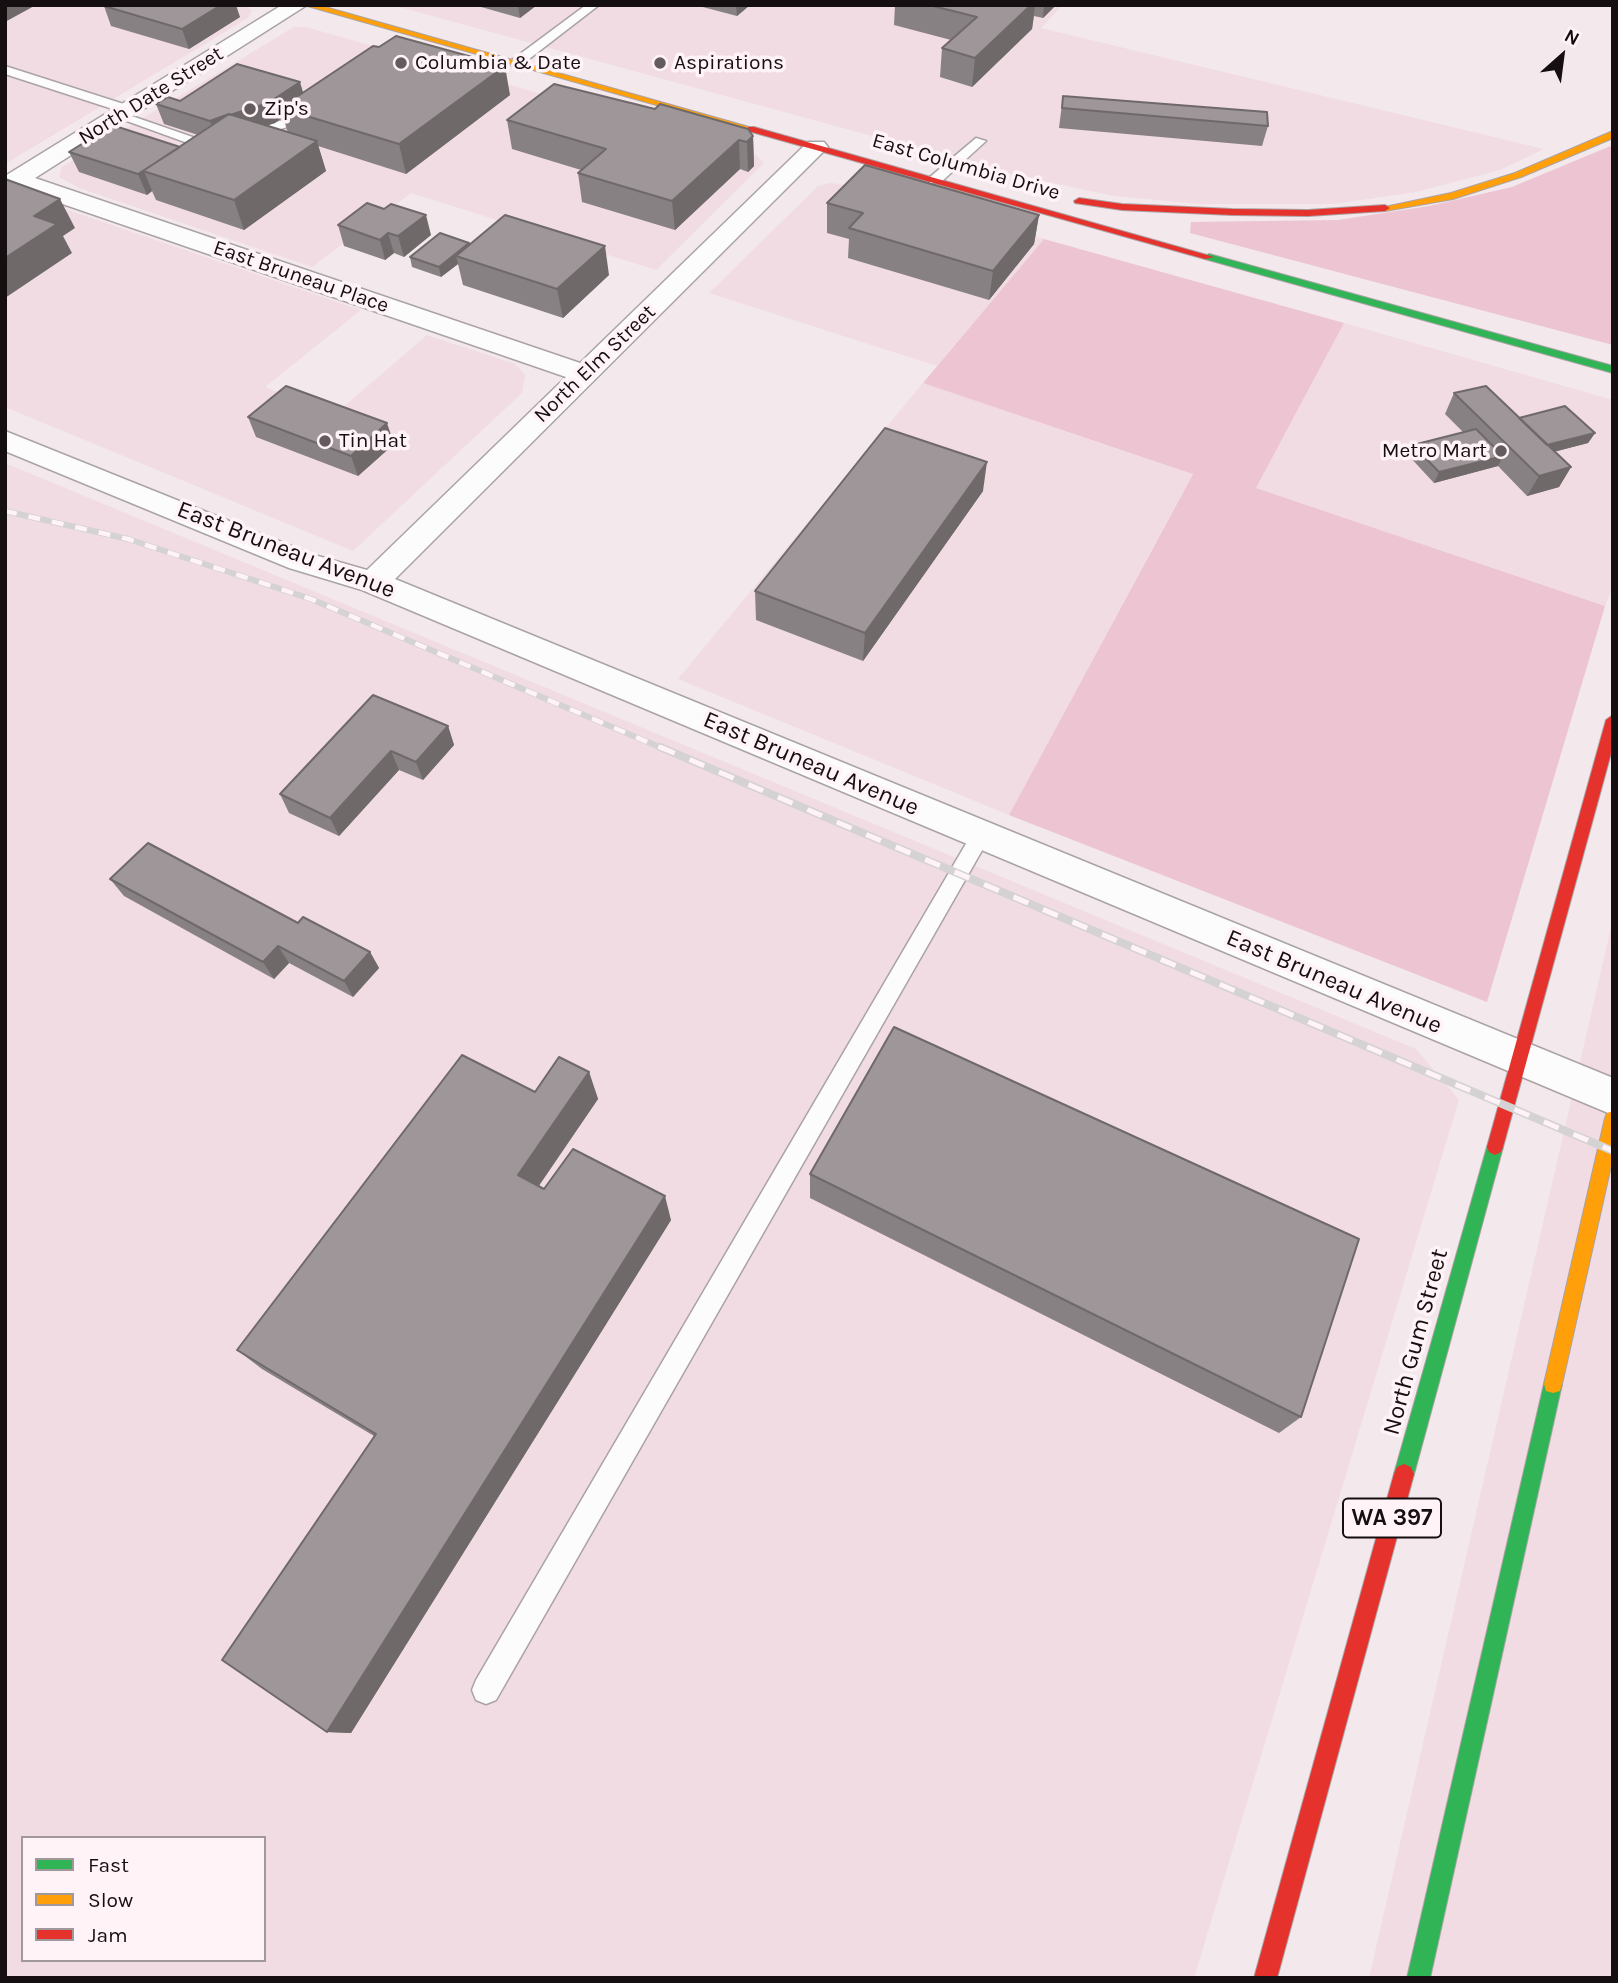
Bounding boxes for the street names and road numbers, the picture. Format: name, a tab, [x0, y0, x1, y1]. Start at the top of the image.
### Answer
street label: North Date Street	[74, 41, 228, 151]
street label: East Columbia Drive	[869, 128, 1063, 206]
street label: East Bruneau Place	[210, 235, 392, 319]
street label: North Elm Street	[529, 300, 661, 428]
street label: East Bruneau Avenue	[173, 495, 399, 605]
street label: East Bruneau Avenue	[699, 706, 923, 822]
street label: East Bruneau Avenue	[1222, 924, 1446, 1040]
street label: North Gum Street	[1377, 1246, 1455, 1438]
road number: WA 397	[1343, 1498, 1441, 1538]

